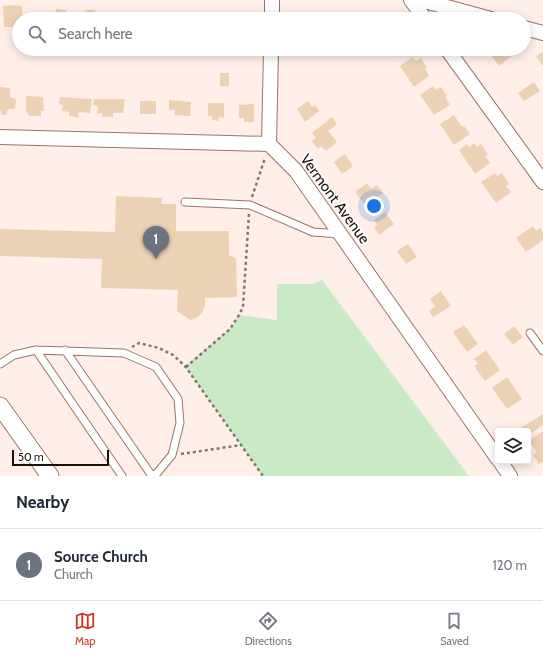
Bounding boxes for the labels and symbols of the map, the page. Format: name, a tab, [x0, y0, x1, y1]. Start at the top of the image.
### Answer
street label: Vermont Avenue	[296, 151, 374, 248]
your location	[364, 196, 384, 216]
pin: 1	[143, 226, 169, 259]
scale bar	[12, 448, 109, 467]

